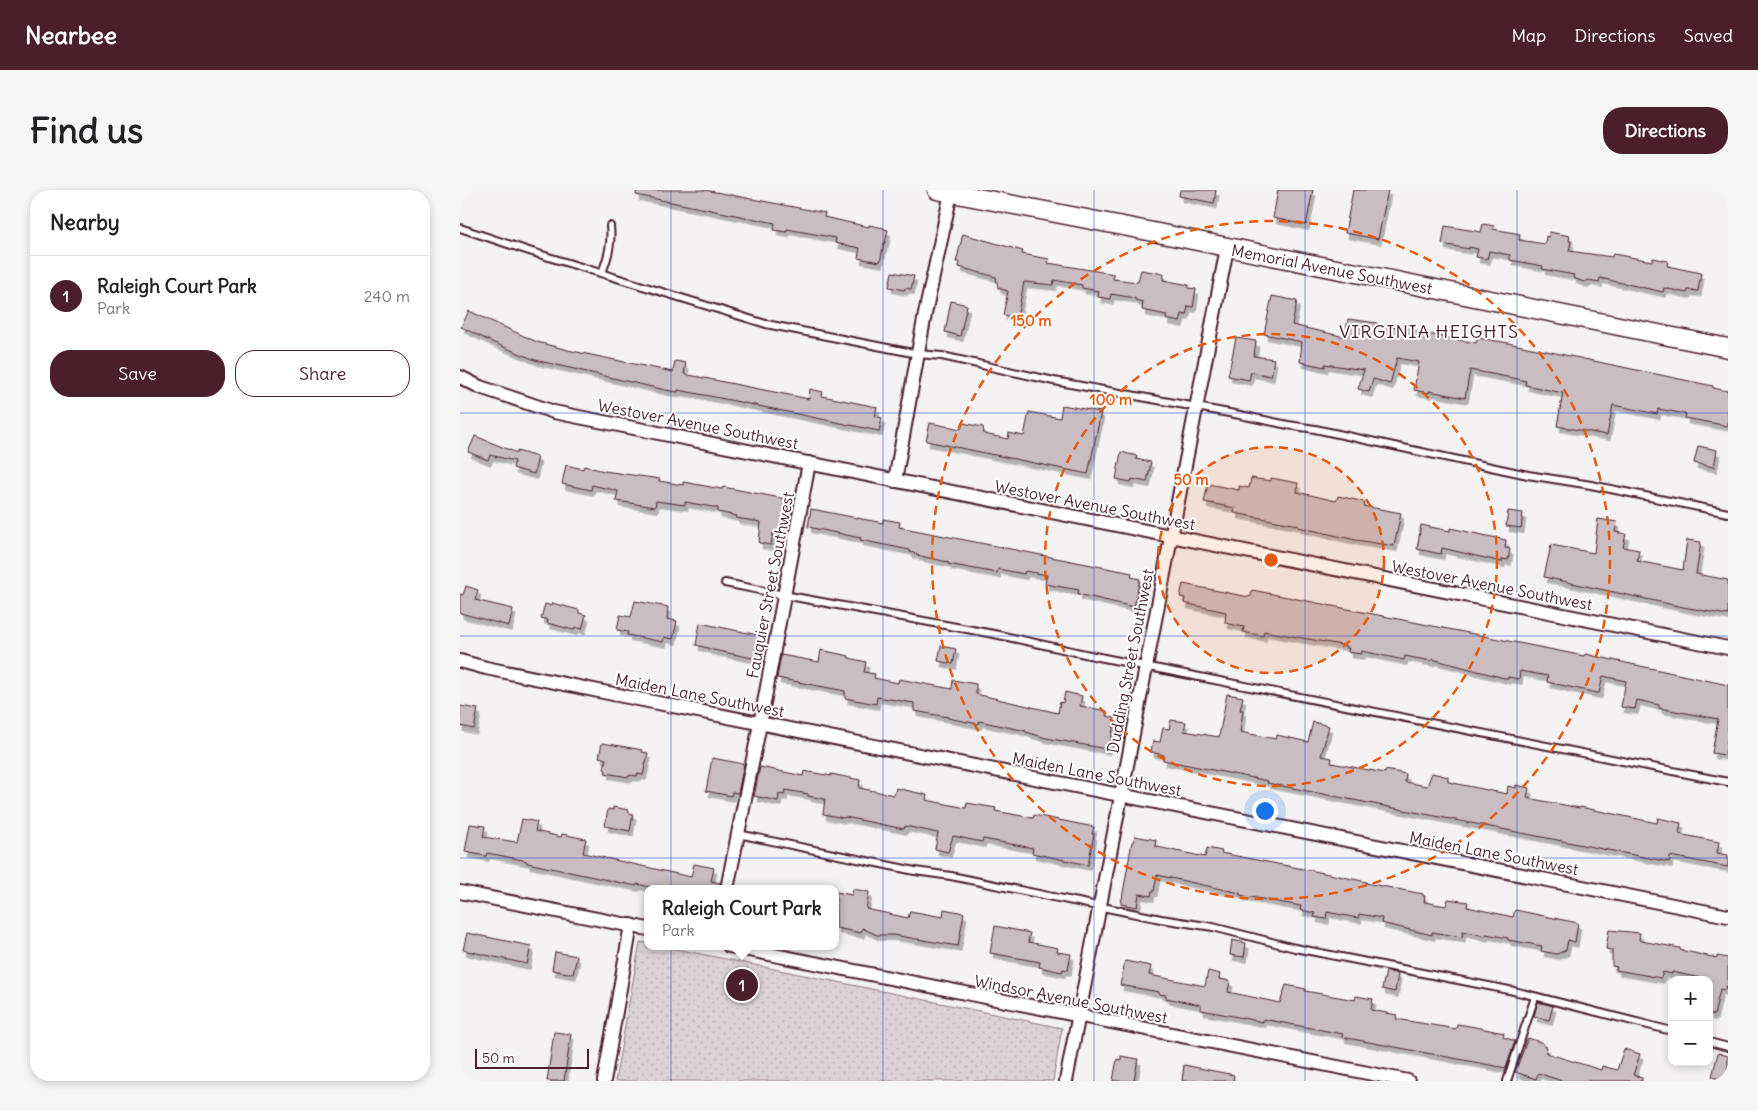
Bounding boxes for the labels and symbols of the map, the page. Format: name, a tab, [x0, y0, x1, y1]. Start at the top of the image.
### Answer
street label: Memorial Avenue Southwest	[1230, 240, 1435, 298]
text: 150 m	[1010, 311, 1052, 330]
district label: VIRGINIA HEIGHTS	[1339, 320, 1519, 343]
text: 100 m	[1090, 390, 1132, 409]
street label: Westover Avenue Southwest	[596, 395, 801, 453]
text: 50 m	[1173, 470, 1209, 489]
street label: Westover Avenue Southwest	[993, 476, 1198, 534]
street label: Fauquier Street Southwest	[742, 489, 798, 680]
centre of rings	[1262, 551, 1280, 569]
street label: Westover Avenue Southwest	[1390, 556, 1595, 614]
street label: Dudding Street Southwest	[1102, 567, 1158, 755]
street label: Maiden Lane Southwest	[614, 669, 787, 721]
street label: Maiden Lane Southwest	[1011, 748, 1184, 800]
your location	[1252, 798, 1278, 824]
street label: Maiden Lane Southwest	[1408, 827, 1581, 879]
pin: 1	[726, 966, 758, 1004]
street label: Windsor Avenue Southwest	[973, 970, 1170, 1028]
scale bar	[475, 1046, 589, 1069]

